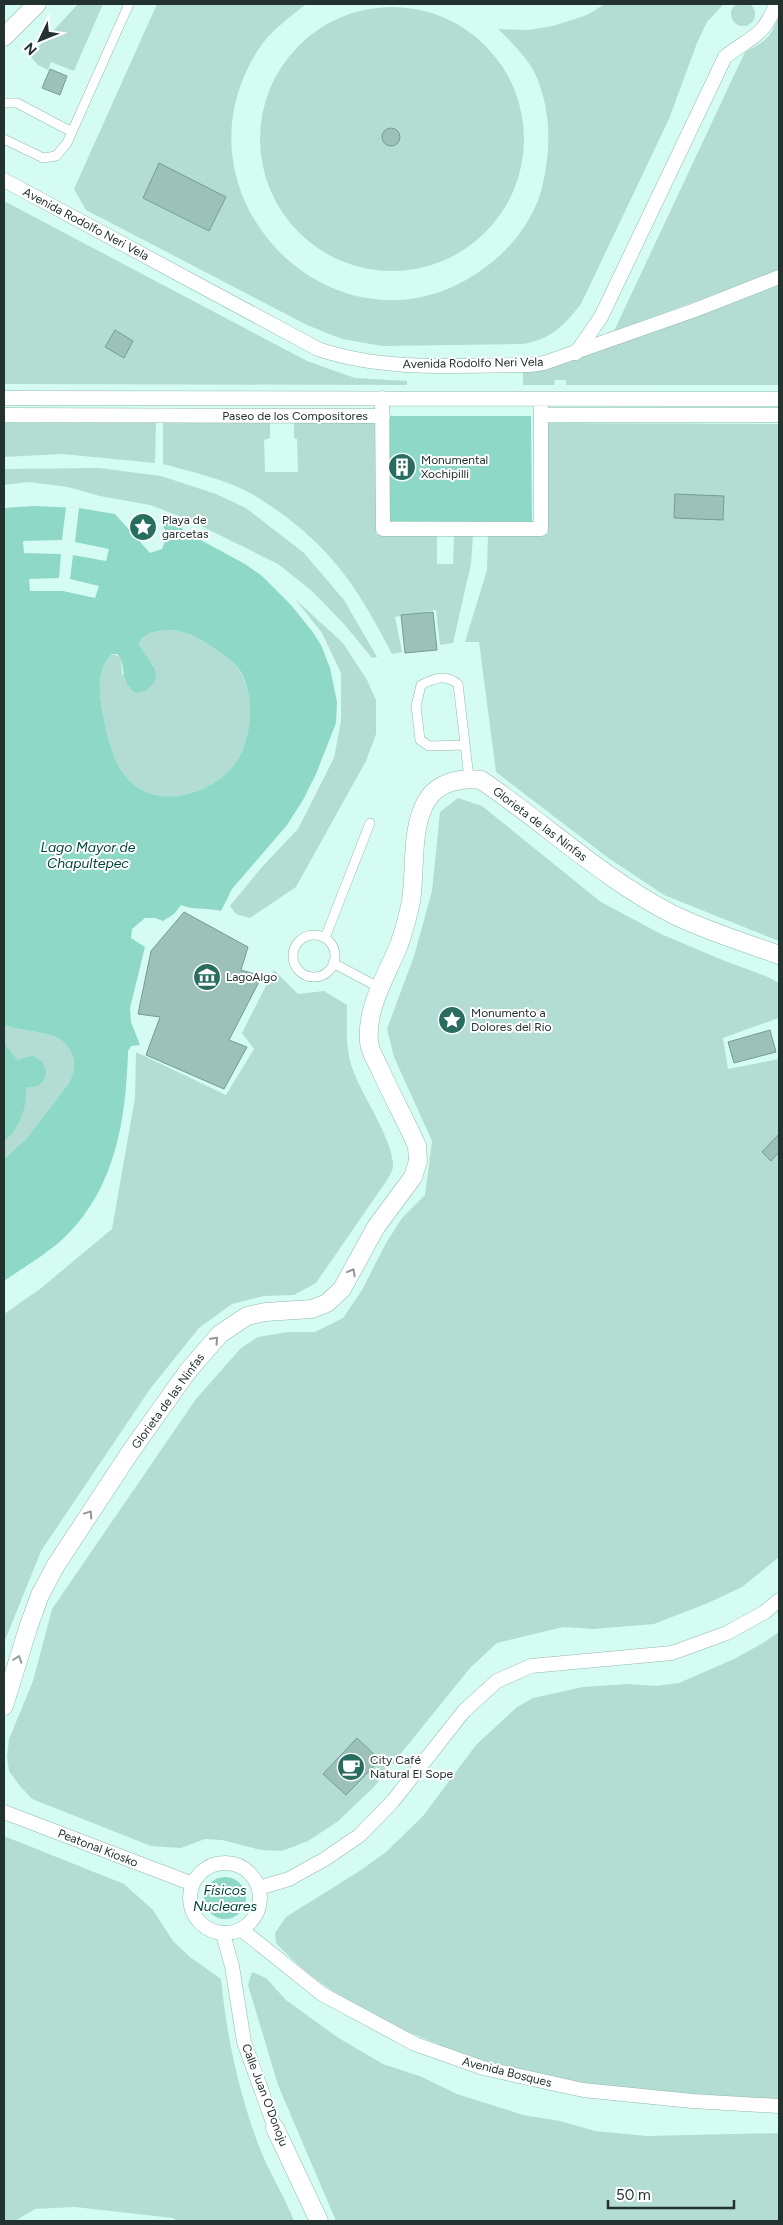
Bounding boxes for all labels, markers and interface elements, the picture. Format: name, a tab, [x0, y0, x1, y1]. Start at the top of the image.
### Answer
north arrow	[15, 15, 65, 65]
text: N	[21, 39, 41, 58]
street label: Avenida Rodolfo Neri Vela	[21, 185, 151, 263]
street label: Avenida Rodolfo Neri Vela	[403, 355, 543, 371]
street label: Paseo de los Compositores	[222, 409, 368, 423]
building icon: Monumental Xochipilli	[387, 452, 417, 482]
place label: Monumental Xochipilli	[421, 453, 488, 481]
place icon: Playa de garcetas	[128, 512, 158, 542]
place label: Playa de garcetas	[162, 513, 209, 541]
street label: Glorieta de las Ninfas	[490, 784, 590, 864]
water label: Lago Mayor de Chapultepec	[41, 839, 136, 872]
museum icon: LagoAlgo	[192, 962, 222, 992]
place label: LagoAlgo	[226, 970, 277, 984]
place icon: Monumento a Dolores del Rio	[437, 1005, 467, 1035]
place label: Monumento a Dolores del Rio	[471, 1006, 551, 1034]
one-way arrow	[346, 1268, 356, 1277]
one-way arrow	[209, 1337, 218, 1346]
street label: Glorieta de las Ninfas	[129, 1350, 208, 1451]
one-way arrow	[83, 1511, 92, 1520]
one-way arrow	[12, 1656, 22, 1664]
cafe icon: City Café Natural El Sope	[336, 1752, 366, 1782]
place label: City Café Natural El Sope	[370, 1753, 454, 1781]
street label: Peatonal Kiosko	[56, 1826, 140, 1870]
water label: Físicos Nucleares	[193, 1882, 258, 1915]
street label: Calle Juan O'Donoju	[239, 2042, 291, 2148]
street label: Avenida Bosques	[461, 2054, 554, 2090]
scale bar	[608, 2178, 734, 2210]
text: 50 m	[616, 2186, 651, 2204]

